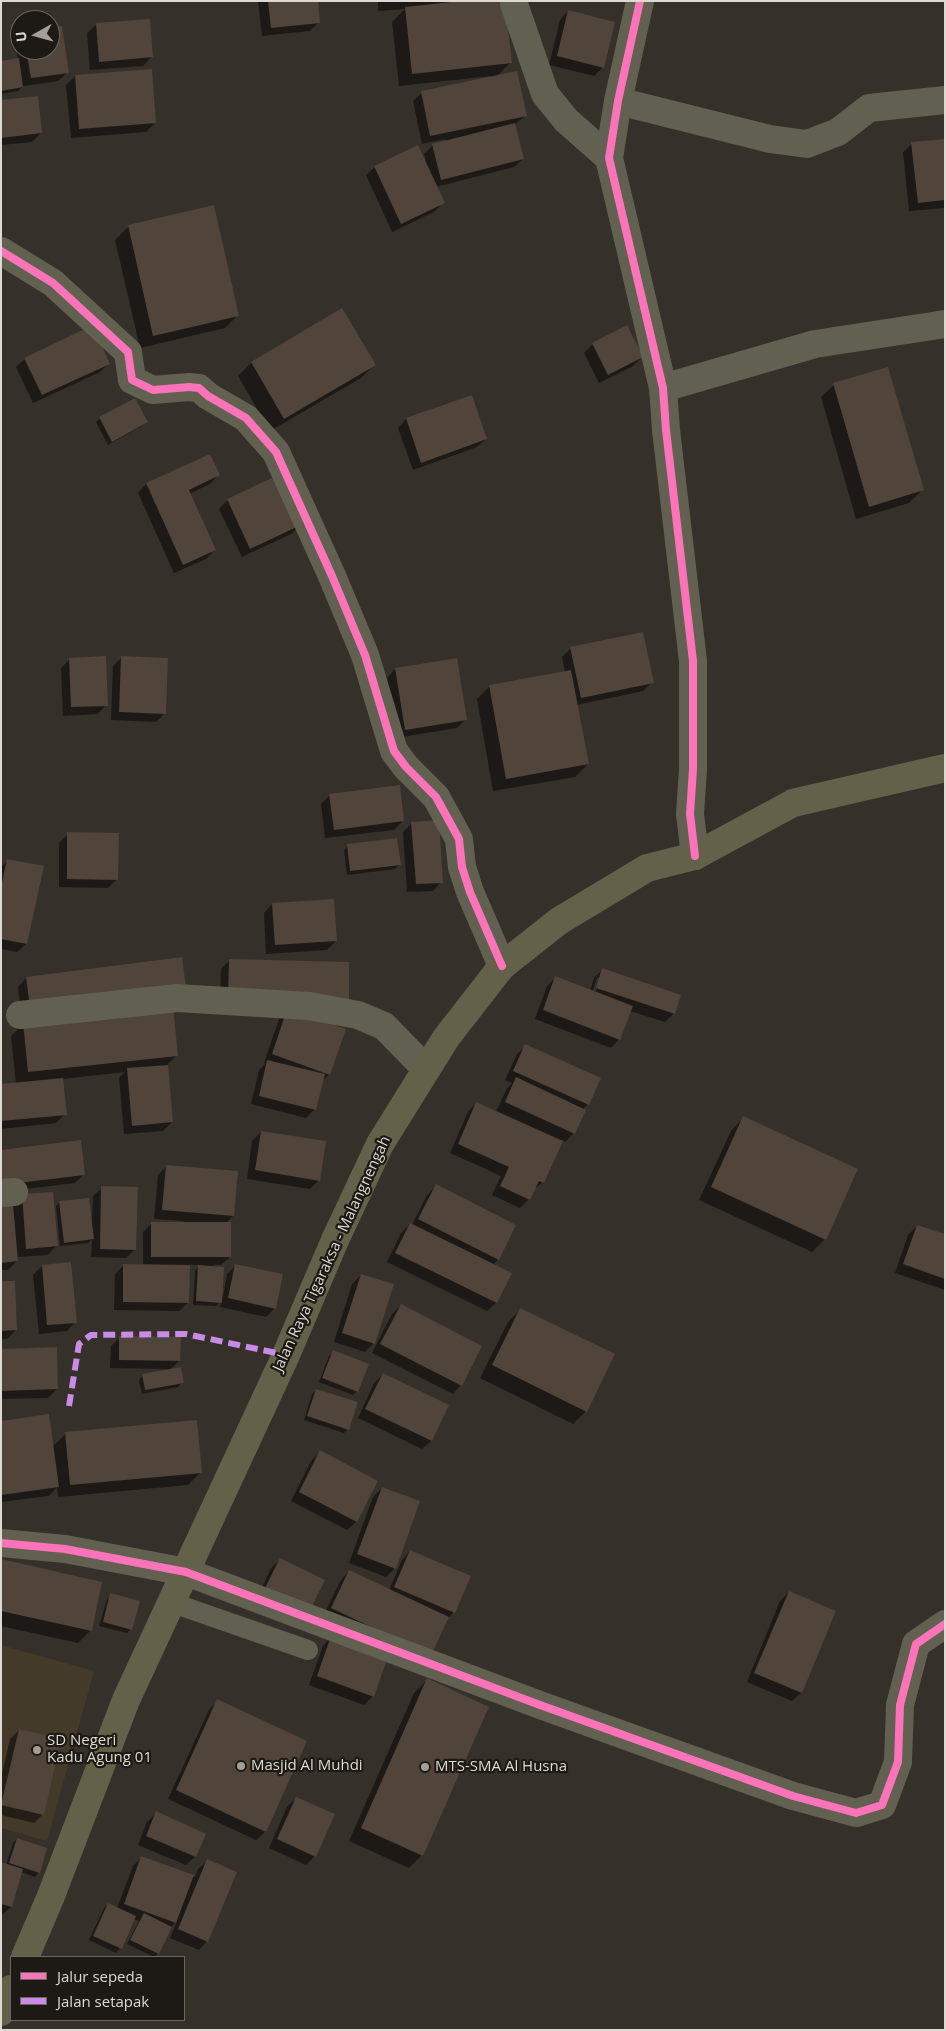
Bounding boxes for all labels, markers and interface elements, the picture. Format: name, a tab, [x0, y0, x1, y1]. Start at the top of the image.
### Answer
north arrow	[10, 10, 60, 60]
text: U	[11, 30, 31, 43]
street label: Jalan Raya Tigaraksa - Malangnengah	[269, 1133, 395, 1375]
place label: SD Negeri Kadu Agung 01	[47, 1732, 152, 1767]
marker: SD Negeri Kadu Agung 01	[31, 1744, 43, 1756]
place label: Masjid Al Muhdi	[251, 1757, 363, 1775]
place label: MTS-SMA Al Husna	[435, 1758, 567, 1776]
marker: Masjid Al Muhdi	[235, 1760, 247, 1772]
marker: MTS-SMA Al Husna	[419, 1761, 431, 1773]
legend	[10, 1956, 185, 2021]
text: Jalur sepeda	[57, 1966, 143, 1986]
text: Jalan setapak	[57, 1991, 149, 2011]

